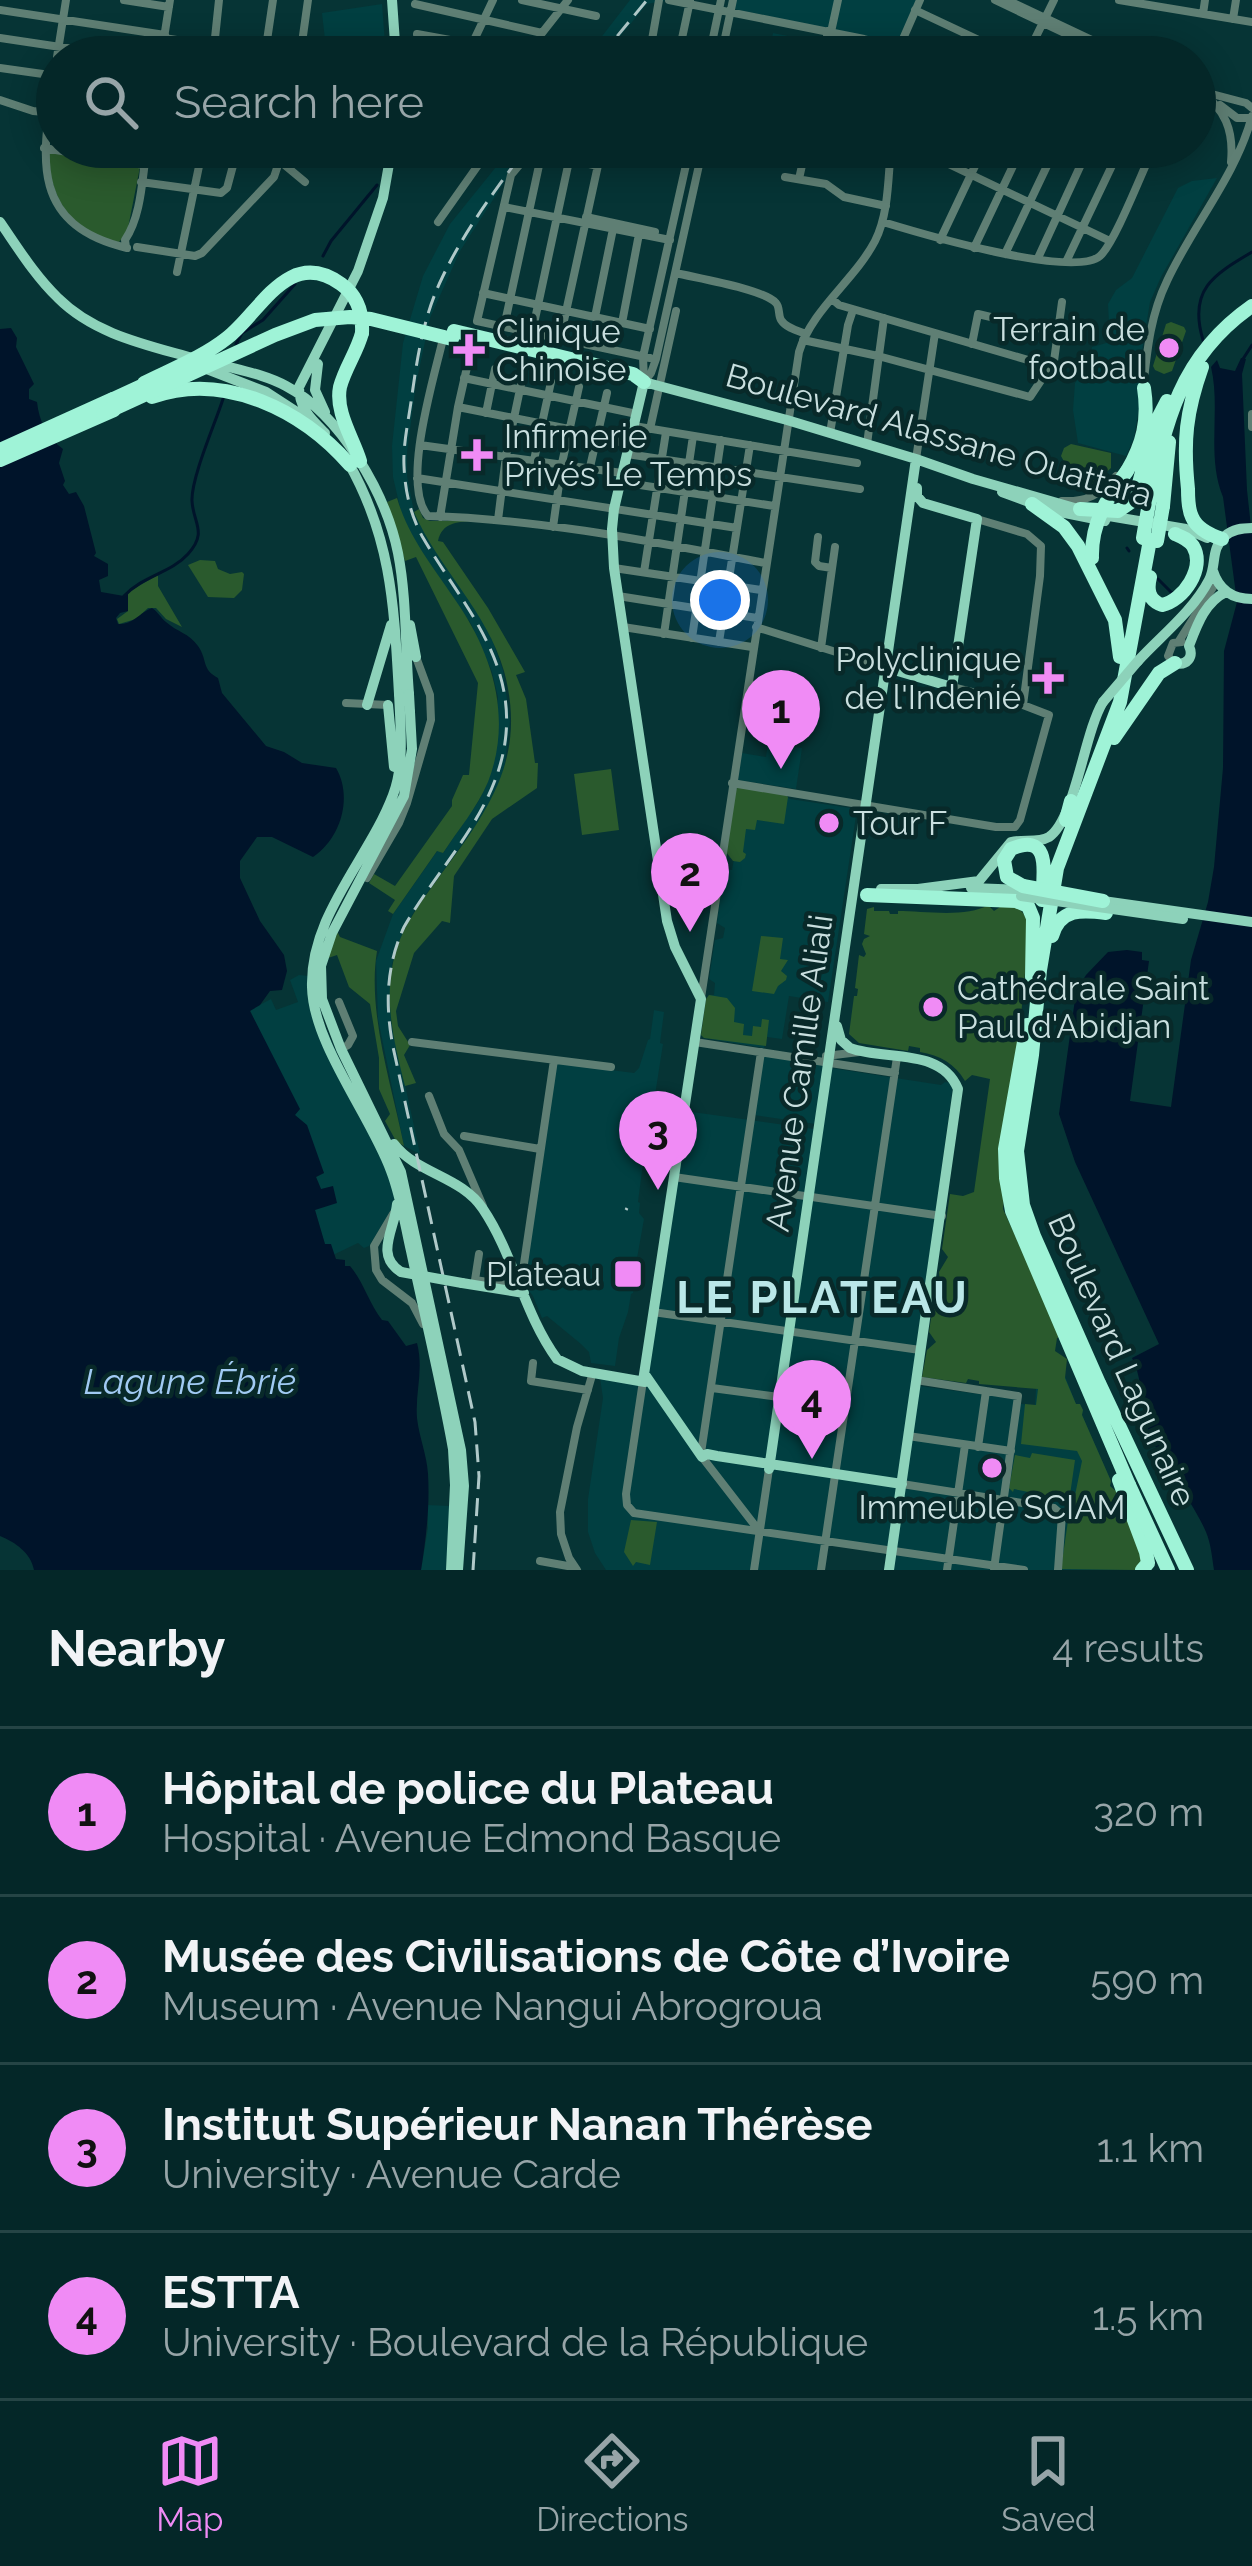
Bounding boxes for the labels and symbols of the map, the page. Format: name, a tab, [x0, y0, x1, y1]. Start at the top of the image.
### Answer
place label: Terrain de football	[993, 310, 1146, 387]
place label: Clinique Chinoise	[496, 312, 626, 389]
marker: Clinique Chinoise	[453, 334, 485, 366]
marker: Terrain de football	[1156, 335, 1182, 361]
street label: Boulevard Alassane Ouattara	[722, 355, 1156, 515]
place label: Infirmerie Privés Le Temps	[504, 417, 752, 494]
marker: Infirmerie Privés Le Temps	[461, 439, 493, 471]
your location	[690, 570, 750, 630]
place label: Polyclinique de l'Indenié	[835, 640, 1021, 717]
marker: Polyclinique de l'Indenié	[1032, 662, 1064, 694]
pin: 1	[742, 670, 820, 769]
place label: Tour F	[853, 804, 947, 843]
marker: Tour F	[816, 810, 842, 836]
pin: 2	[651, 833, 729, 932]
street label: Avenue Camille Aliali	[757, 912, 841, 1234]
place label: Cathédrale Saint Paul d'Abidjan	[957, 969, 1209, 1046]
marker: Cathédrale Saint Paul d'Abidjan	[920, 994, 946, 1020]
pin: 3	[619, 1091, 697, 1190]
street label: Boulevard Lagunaire	[1040, 1208, 1204, 1512]
place label: Plateau	[486, 1255, 601, 1294]
marker: Plateau	[612, 1258, 644, 1290]
district label: LE PLATEAU	[676, 1271, 970, 1324]
water label: Lagune Ébrié	[84, 1360, 296, 1402]
pin: 4	[773, 1360, 851, 1459]
marker: Immeuble SCIAM	[979, 1455, 1005, 1481]
place label: Immeuble SCIAM	[858, 1488, 1126, 1527]

